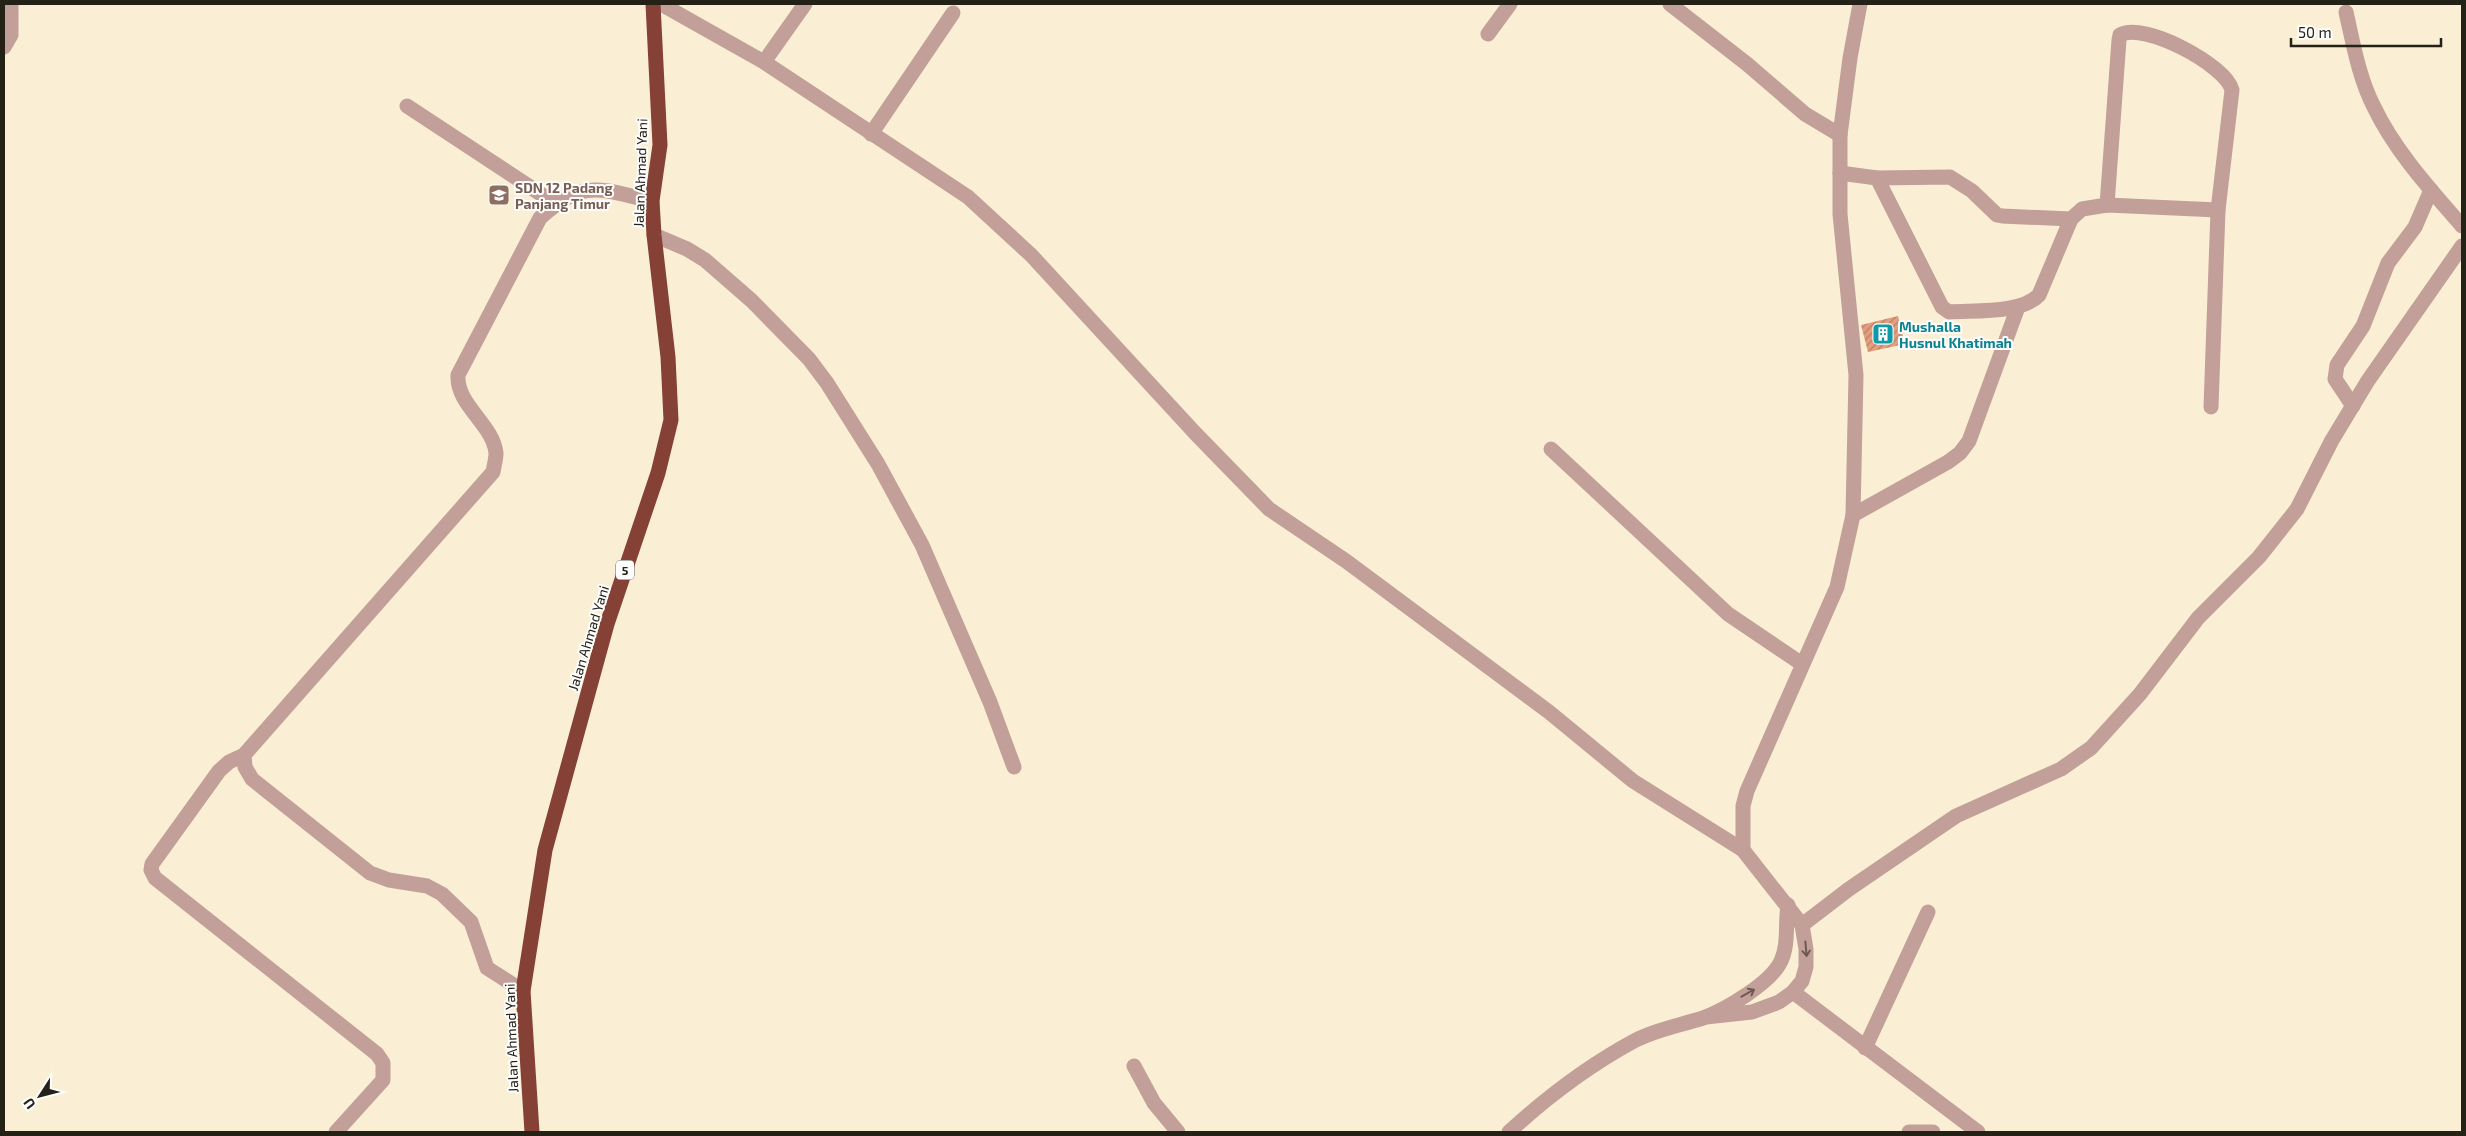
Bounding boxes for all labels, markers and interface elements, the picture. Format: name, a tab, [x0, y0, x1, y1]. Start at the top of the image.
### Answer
scale bar	[2291, 15, 2441, 47]
text: 50 m	[2298, 23, 2332, 41]
street label: Jalan Ahmad Yani	[630, 118, 650, 228]
place label: SDN 12 Padang Panjang Timur	[515, 179, 613, 212]
school or university icon: SDN 12 Padang Panjang Timur	[487, 183, 511, 207]
place label: Mushalla Husnul Khatimah	[1899, 318, 2012, 351]
building icon: Mushalla Husnul Khatimah	[1871, 322, 1895, 346]
road number: 5	[616, 560, 634, 580]
street label: Jalan Ahmad Yani	[564, 583, 612, 693]
one-way arrow	[1801, 940, 1810, 956]
street label: Jalan Ahmad Yani	[501, 983, 521, 1093]
one-way arrow	[1741, 987, 1755, 997]
north arrow	[15, 1071, 65, 1121]
text: U	[19, 1095, 39, 1113]

